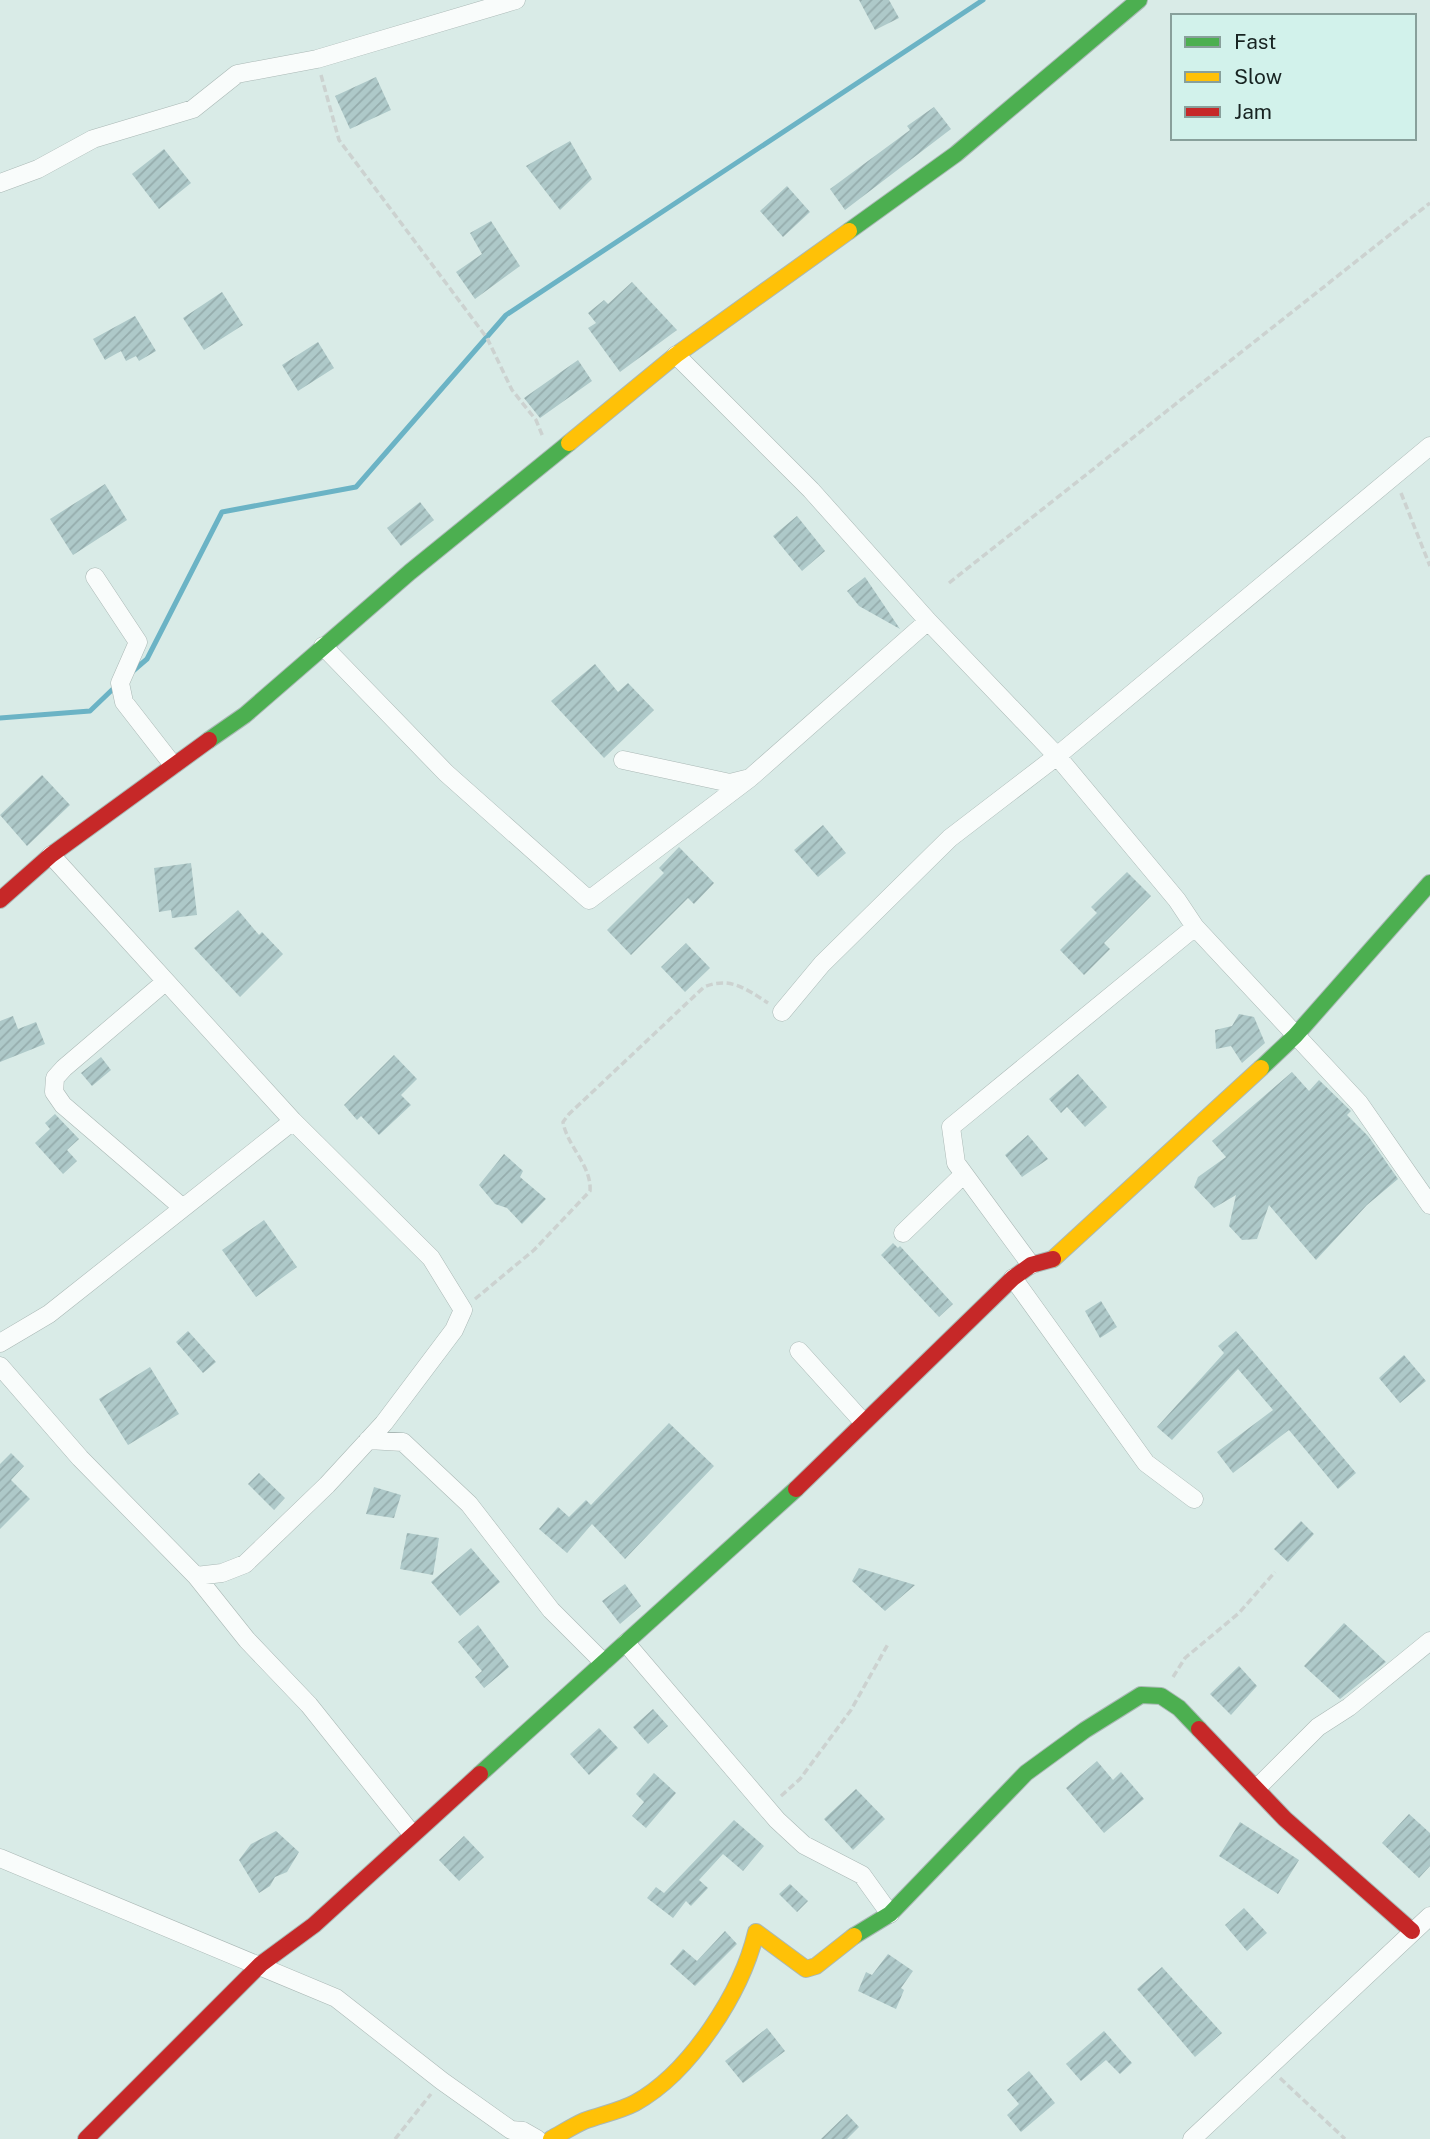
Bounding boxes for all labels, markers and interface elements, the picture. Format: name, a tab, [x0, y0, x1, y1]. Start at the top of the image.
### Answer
legend	[1171, 14, 1416, 140]
text: Fast	[1234, 29, 1276, 54]
text: Slow	[1234, 64, 1282, 89]
text: Jam	[1234, 99, 1272, 124]

